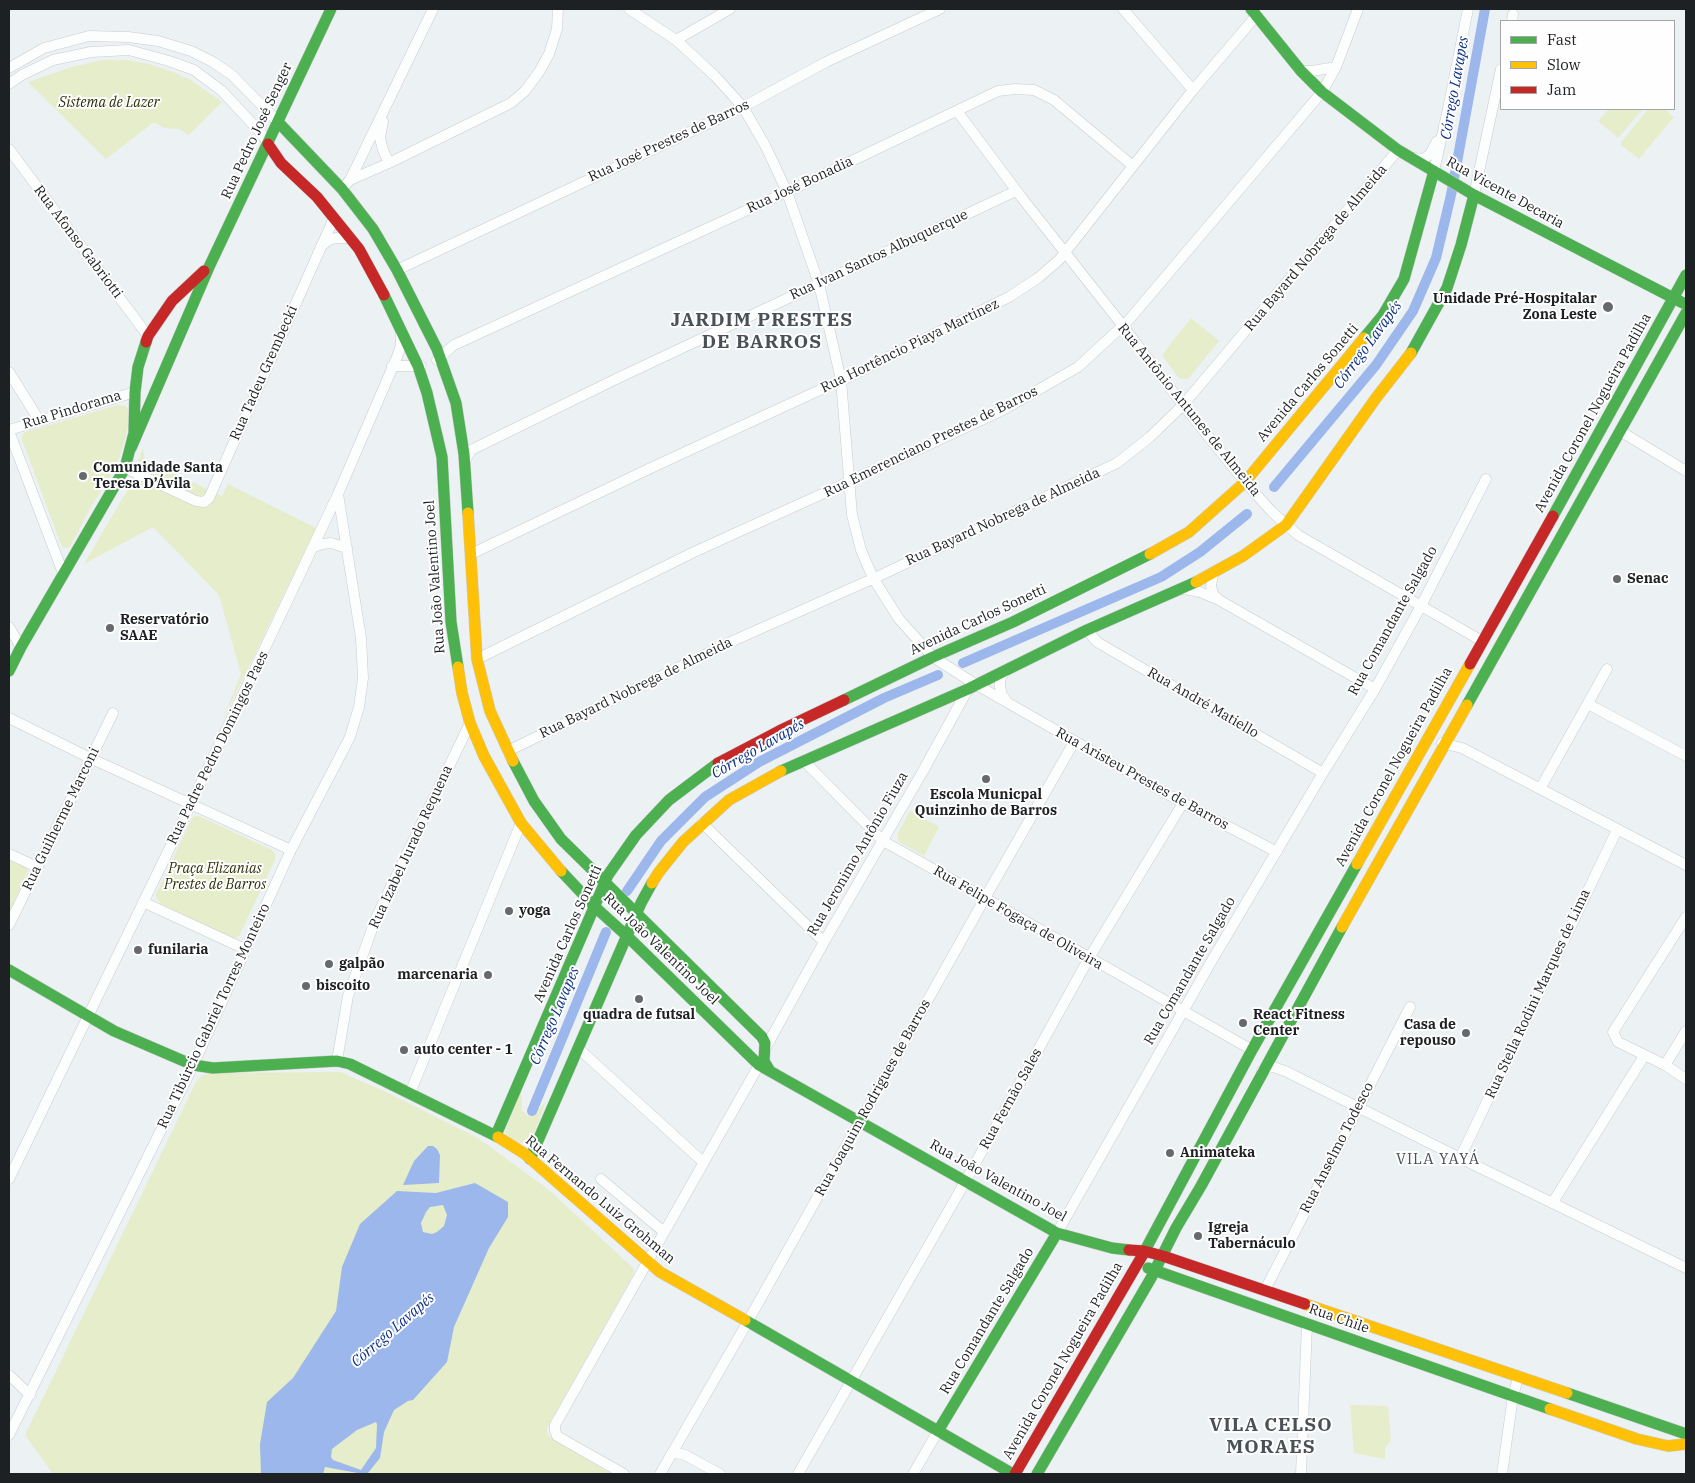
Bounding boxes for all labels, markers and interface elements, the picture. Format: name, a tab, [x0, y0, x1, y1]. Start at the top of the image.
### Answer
legend	[1500, 20, 1675, 110]
text: Fast	[1547, 30, 1577, 49]
water label: Córrego Lavapes	[1437, 35, 1473, 141]
text: Slow	[1547, 55, 1580, 74]
street label: Rua Pedro José Senger	[218, 60, 296, 202]
text: Jam	[1547, 80, 1576, 99]
park label: Sistema de Lazer	[58, 95, 160, 111]
street label: Rua José Prestes de Barros	[586, 96, 752, 186]
street label: Rua José Bonadia	[744, 153, 856, 217]
street label: Rua Vicente Decaria	[1443, 154, 1567, 232]
street label: Rua Bayard Nobrega de Almeida	[1241, 161, 1391, 335]
street label: Rua Afonso Gabriotti	[30, 182, 126, 302]
street label: Rua Ivan Santos Albuquerque	[787, 206, 971, 304]
place label: Unidade Pré-Hospitalar Zona Leste	[1433, 291, 1597, 324]
street label: Rua Hortêncio Piaya Martinez	[818, 295, 1002, 397]
water label: Córrego Lavapés	[1330, 297, 1406, 393]
marker: Unidade Pré-Hospitalar Zona Leste	[1601, 300, 1615, 314]
street label: Rua Tadeu Grembecki	[227, 303, 301, 443]
district label: JARDIM PRESTES DE BARROS	[669, 310, 855, 354]
street label: Avenida Coronel Nogueira Padilha	[1531, 310, 1655, 516]
street label: Rua Antônio Antunes de Almeida	[1114, 320, 1264, 500]
street label: Avenida Carlos Sonetti	[1254, 321, 1362, 445]
street label: Rua Emerenciano Prestes de Barros	[821, 383, 1041, 501]
street label: Rua Pindorama	[21, 387, 123, 433]
place label: Comunidade Santa Teresa D’Ávila	[93, 460, 223, 492]
street label: Rua Bayard Nobrega de Almeida	[903, 465, 1103, 569]
marker: Comunidade Santa Teresa D’Ávila	[77, 470, 89, 482]
street label: Rua João Valentino Joel	[421, 500, 449, 654]
street label: Rua Comandante Salgado	[1345, 543, 1441, 699]
place label: Senac	[1627, 571, 1668, 587]
marker: Senac	[1611, 573, 1623, 585]
street label: Avenida Carlos Sonetti	[907, 581, 1049, 659]
place label: Reservatório SAAE	[120, 612, 209, 644]
marker: Reservatório SAAE	[104, 622, 116, 634]
street label: Rua Bayard Nobrega de Almeida	[537, 634, 735, 742]
street label: Rua Padre Pedro Domingos Paes	[164, 649, 272, 847]
street label: Rua André Matiello	[1144, 664, 1262, 742]
street label: Avenida Coronel Nogueira Padilha	[1332, 664, 1456, 870]
water label: Córrego Lavapés	[708, 715, 808, 783]
street label: Rua Aristeu Prestes de Barros	[1053, 724, 1231, 834]
street label: Rua Guilherme Marconi	[19, 745, 103, 893]
street label: Rua Izabel Jurado Requena	[366, 763, 456, 931]
street label: Rua Jeronimo Antônio Fiuza	[804, 769, 912, 939]
marker: Escola Municpal Quinzinho de Barros	[980, 773, 992, 785]
place label: Escola Municpal Quinzinho de Barros	[915, 787, 1057, 820]
park label: Praça Elizanias Prestes de Barros	[164, 861, 266, 894]
street label: Rua Felipe Fogaça de Oliveira	[930, 862, 1106, 974]
street label: Avenida Carlos Sonetti	[530, 863, 606, 1005]
street label: Rua Stella Rodini Marques de Lima	[1482, 887, 1594, 1101]
street label: Rua João Valentino Joel	[600, 889, 722, 1009]
street label: Rua Comandante Salgado	[1141, 894, 1239, 1048]
street label: Rua Tibúrcio Gabriel Torres Monteiro	[154, 901, 274, 1131]
place label: yoga	[519, 903, 551, 919]
marker: yoga	[503, 905, 515, 917]
place label: funilaria	[148, 942, 209, 958]
marker: funilaria	[132, 944, 144, 956]
place label: galpão	[339, 956, 385, 972]
marker: galpão	[323, 958, 335, 970]
water label: Córrego Lavapes	[526, 964, 584, 1068]
place label: marcenaria	[397, 967, 478, 983]
marker: marcenaria	[482, 969, 494, 981]
place label: biscoito	[316, 978, 370, 994]
marker: biscoito	[300, 980, 312, 992]
marker: quadra de futsal	[633, 993, 645, 1005]
street label: Rua Joaquim Rodrigues de Barros	[812, 997, 934, 1199]
place label: quadra de futsal	[583, 1007, 695, 1023]
place label: React Fitness Center	[1253, 1007, 1345, 1040]
marker: React Fitness Center	[1237, 1017, 1249, 1029]
place label: Casa de repouso	[1400, 1017, 1456, 1050]
marker: Casa de repouso	[1460, 1027, 1472, 1039]
place label: auto center - 1	[414, 1042, 513, 1058]
marker: auto center - 1	[398, 1044, 410, 1056]
street label: Rua Fernão Sales	[976, 1046, 1046, 1152]
street label: Rua Anselmo Todesco	[1297, 1080, 1377, 1216]
street label: Rua Fernando Luiz Grohman	[522, 1132, 678, 1268]
street label: Rua João Valentino Joel	[927, 1136, 1069, 1226]
place label: Animateka	[1180, 1145, 1255, 1161]
marker: Animateka	[1164, 1147, 1176, 1159]
district label: VILA YAYÁ	[1395, 1151, 1481, 1169]
place label: Igreja Tabernáculo	[1208, 1220, 1296, 1252]
marker: Igreja Tabernáculo	[1192, 1230, 1204, 1242]
street label: Rua Comandante Salgado	[936, 1245, 1038, 1397]
street label: Avenida Coronel Nogueira Padilha	[999, 1259, 1127, 1463]
water label: Córrego Lavapés	[348, 1289, 438, 1371]
street label: Rua Chile	[1307, 1301, 1371, 1337]
district label: VILA CELSO MORAES	[1208, 1415, 1334, 1459]

